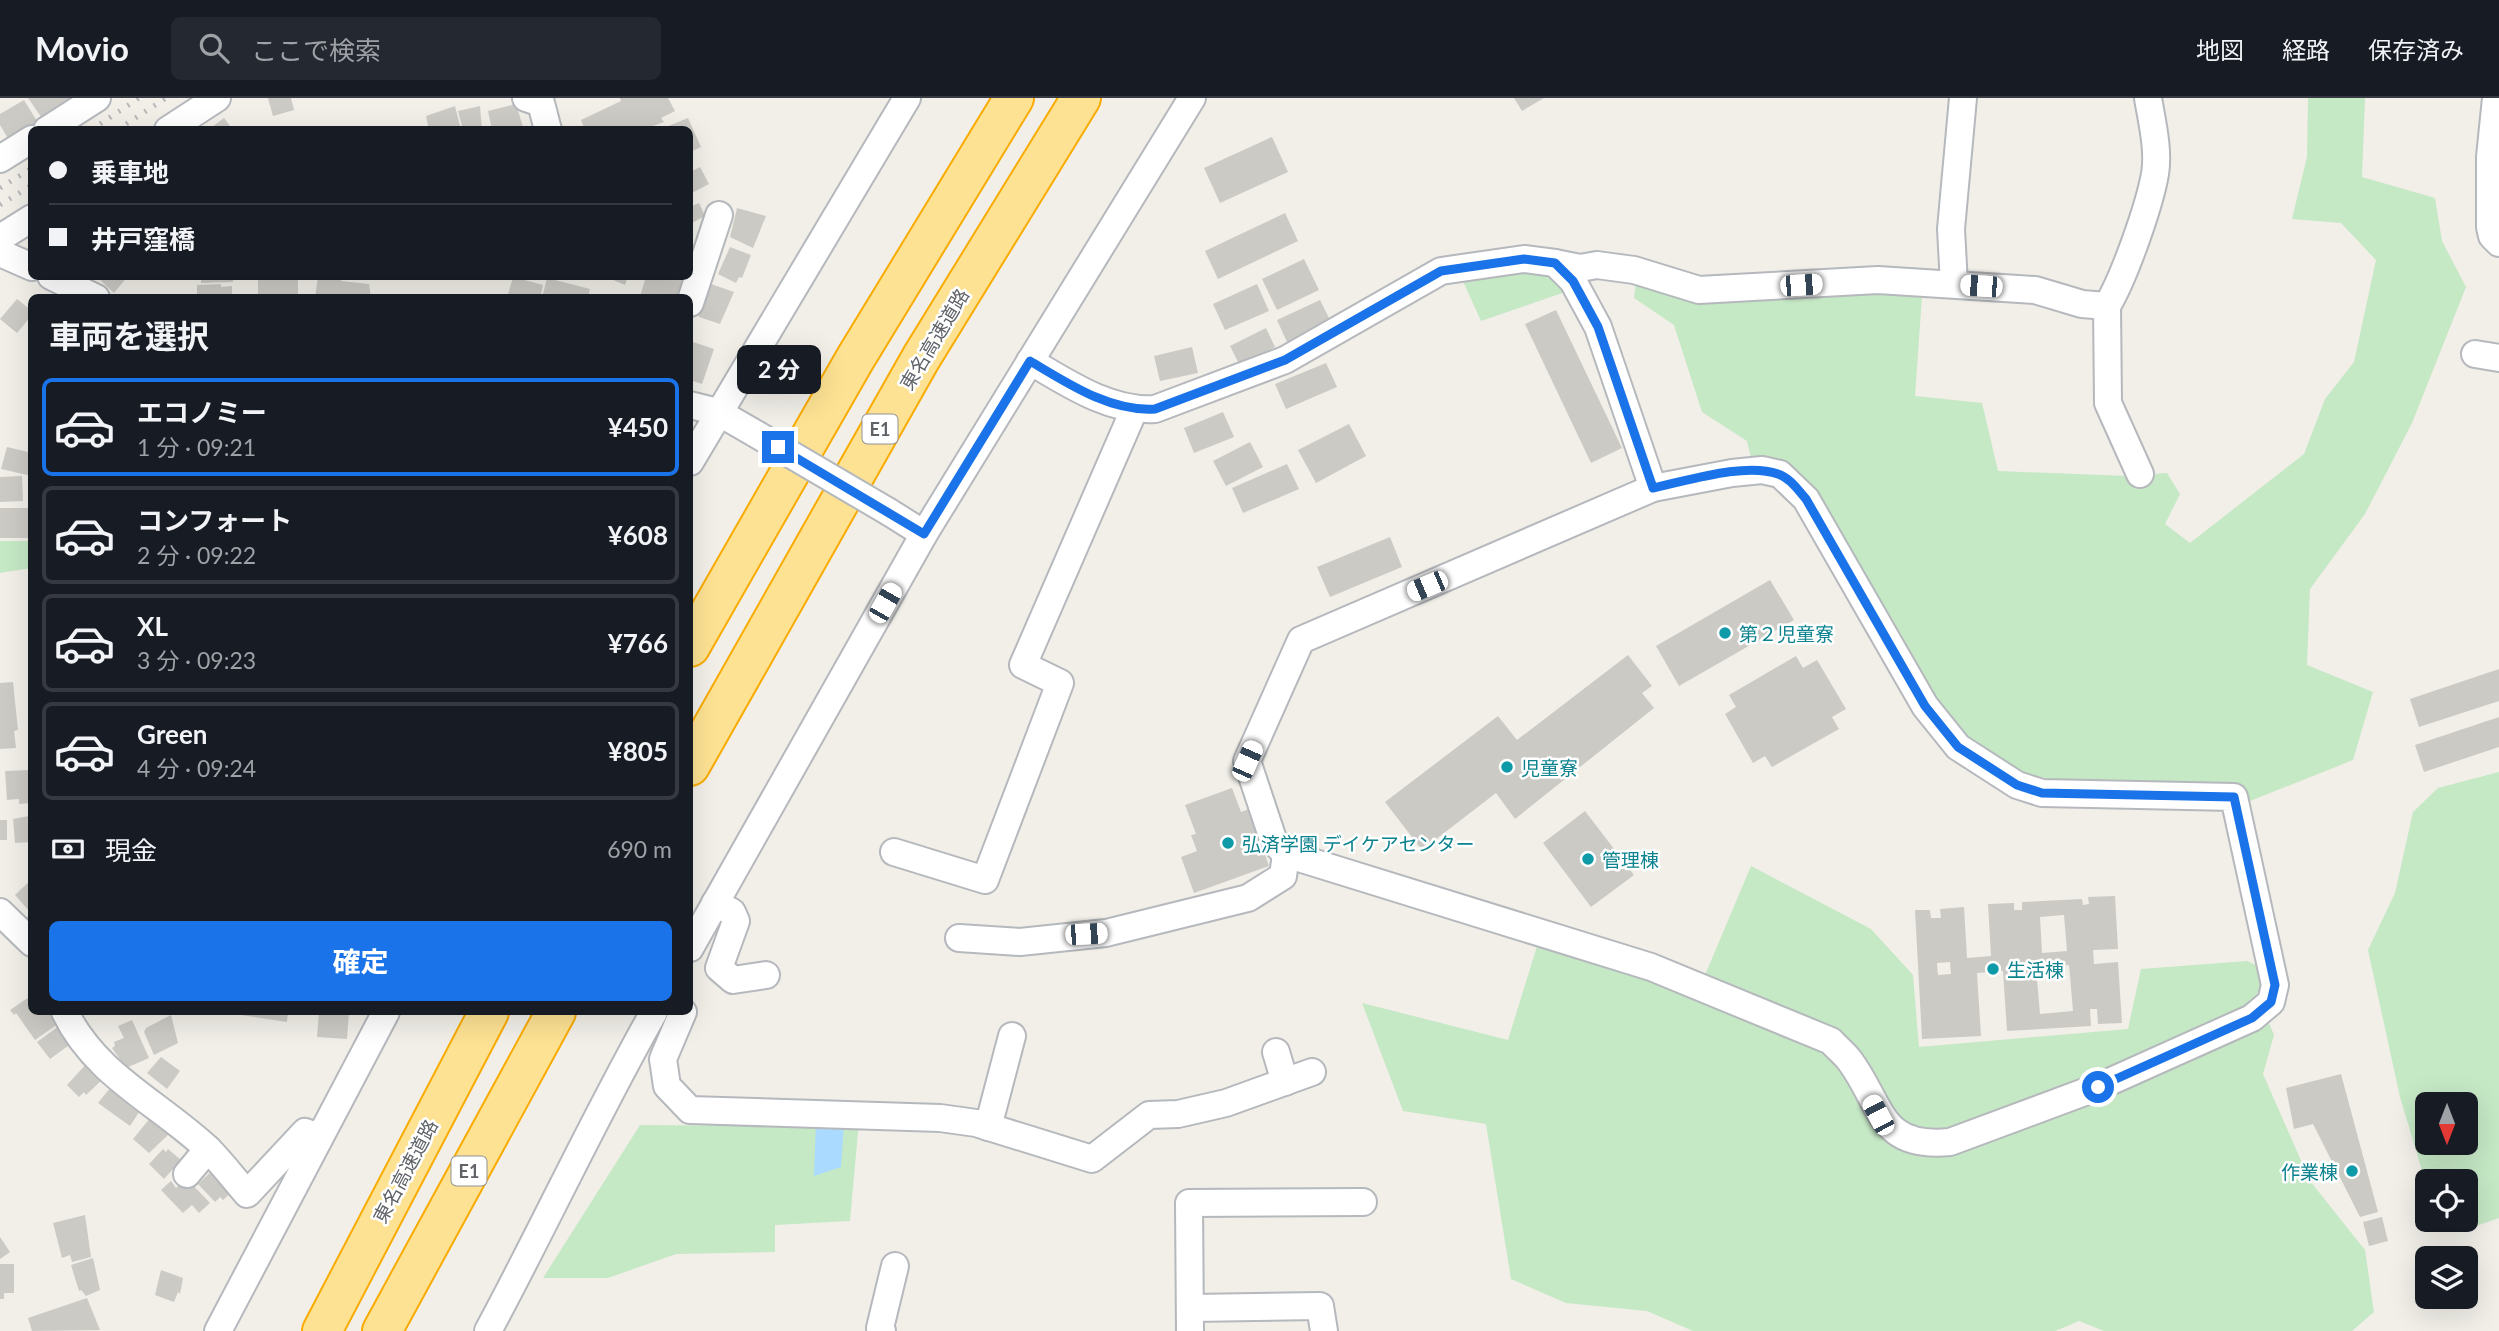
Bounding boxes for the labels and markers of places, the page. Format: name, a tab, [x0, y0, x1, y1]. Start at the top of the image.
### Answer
place label: 第２児童寮	[1739, 622, 1834, 645]
marker: 第２児童寮	[1717, 625, 1733, 641]
place label: 児童寮	[1521, 756, 1578, 779]
marker: 児童寮	[1499, 759, 1515, 775]
place label: 弘済学園 デイケアセンター	[1242, 832, 1475, 855]
marker: 弘済学園 デイケアセンター	[1220, 835, 1236, 851]
place label: 管理棟	[1602, 848, 1659, 871]
marker: 管理棟	[1580, 851, 1596, 867]
place label: 生活棟	[2007, 958, 2064, 981]
marker: 生活棟	[1985, 961, 2001, 977]
place label: 作業棟	[2281, 1160, 2338, 1183]
marker: 作業棟	[2344, 1163, 2360, 1179]

